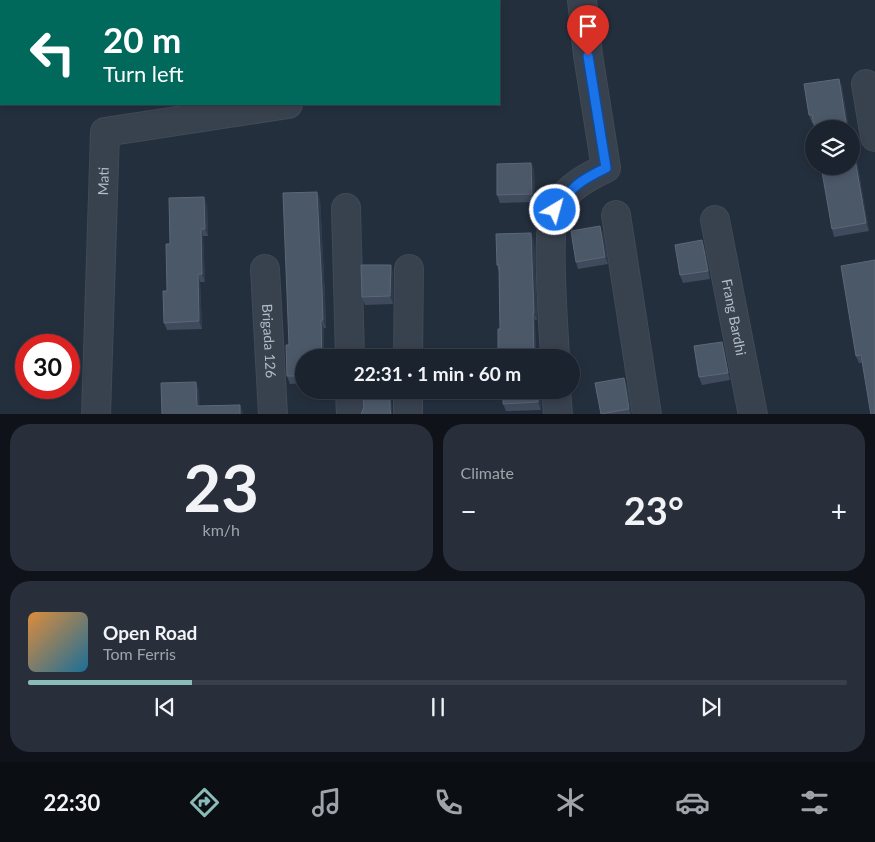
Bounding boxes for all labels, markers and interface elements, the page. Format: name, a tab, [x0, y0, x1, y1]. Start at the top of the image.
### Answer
pin	[567, 5, 609, 56]
icon: arrive	[574, 12, 602, 40]
text: 20 m	[103, 18, 181, 60]
icon: left	[20, 20, 85, 85]
text: Turn left	[103, 60, 184, 87]
map controls	[805, 120, 860, 175]
button: layers	[805, 120, 860, 175]
street label: Mati	[94, 167, 112, 196]
position arrow	[528, 183, 580, 235]
street label: Frang Bardhi	[719, 277, 750, 357]
street label: Brigada 126	[259, 303, 280, 378]
speed limit sign: 30	[15, 334, 80, 399]
text: 22:31 · 1 min · 60 m	[354, 362, 521, 385]
text: 23	[184, 448, 259, 526]
text: Climate	[461, 463, 514, 482]
text: 23°	[624, 487, 684, 533]
text: −	[461, 494, 477, 528]
text: +	[831, 494, 847, 528]
text: km/h	[203, 520, 240, 539]
text: Open Road	[103, 621, 197, 644]
text: Tom Ferris	[103, 644, 176, 663]
icon: previous	[151, 693, 179, 721]
icon: pause	[424, 693, 452, 721]
icon: next	[697, 693, 725, 721]
icon: directions	[187, 785, 222, 820]
icon: music	[309, 785, 344, 820]
icon: phone	[431, 785, 466, 820]
icon: climate	[553, 785, 588, 820]
icon: car	[675, 785, 710, 820]
icon: filters	[797, 785, 832, 820]
text: 22:30	[43, 789, 100, 816]

